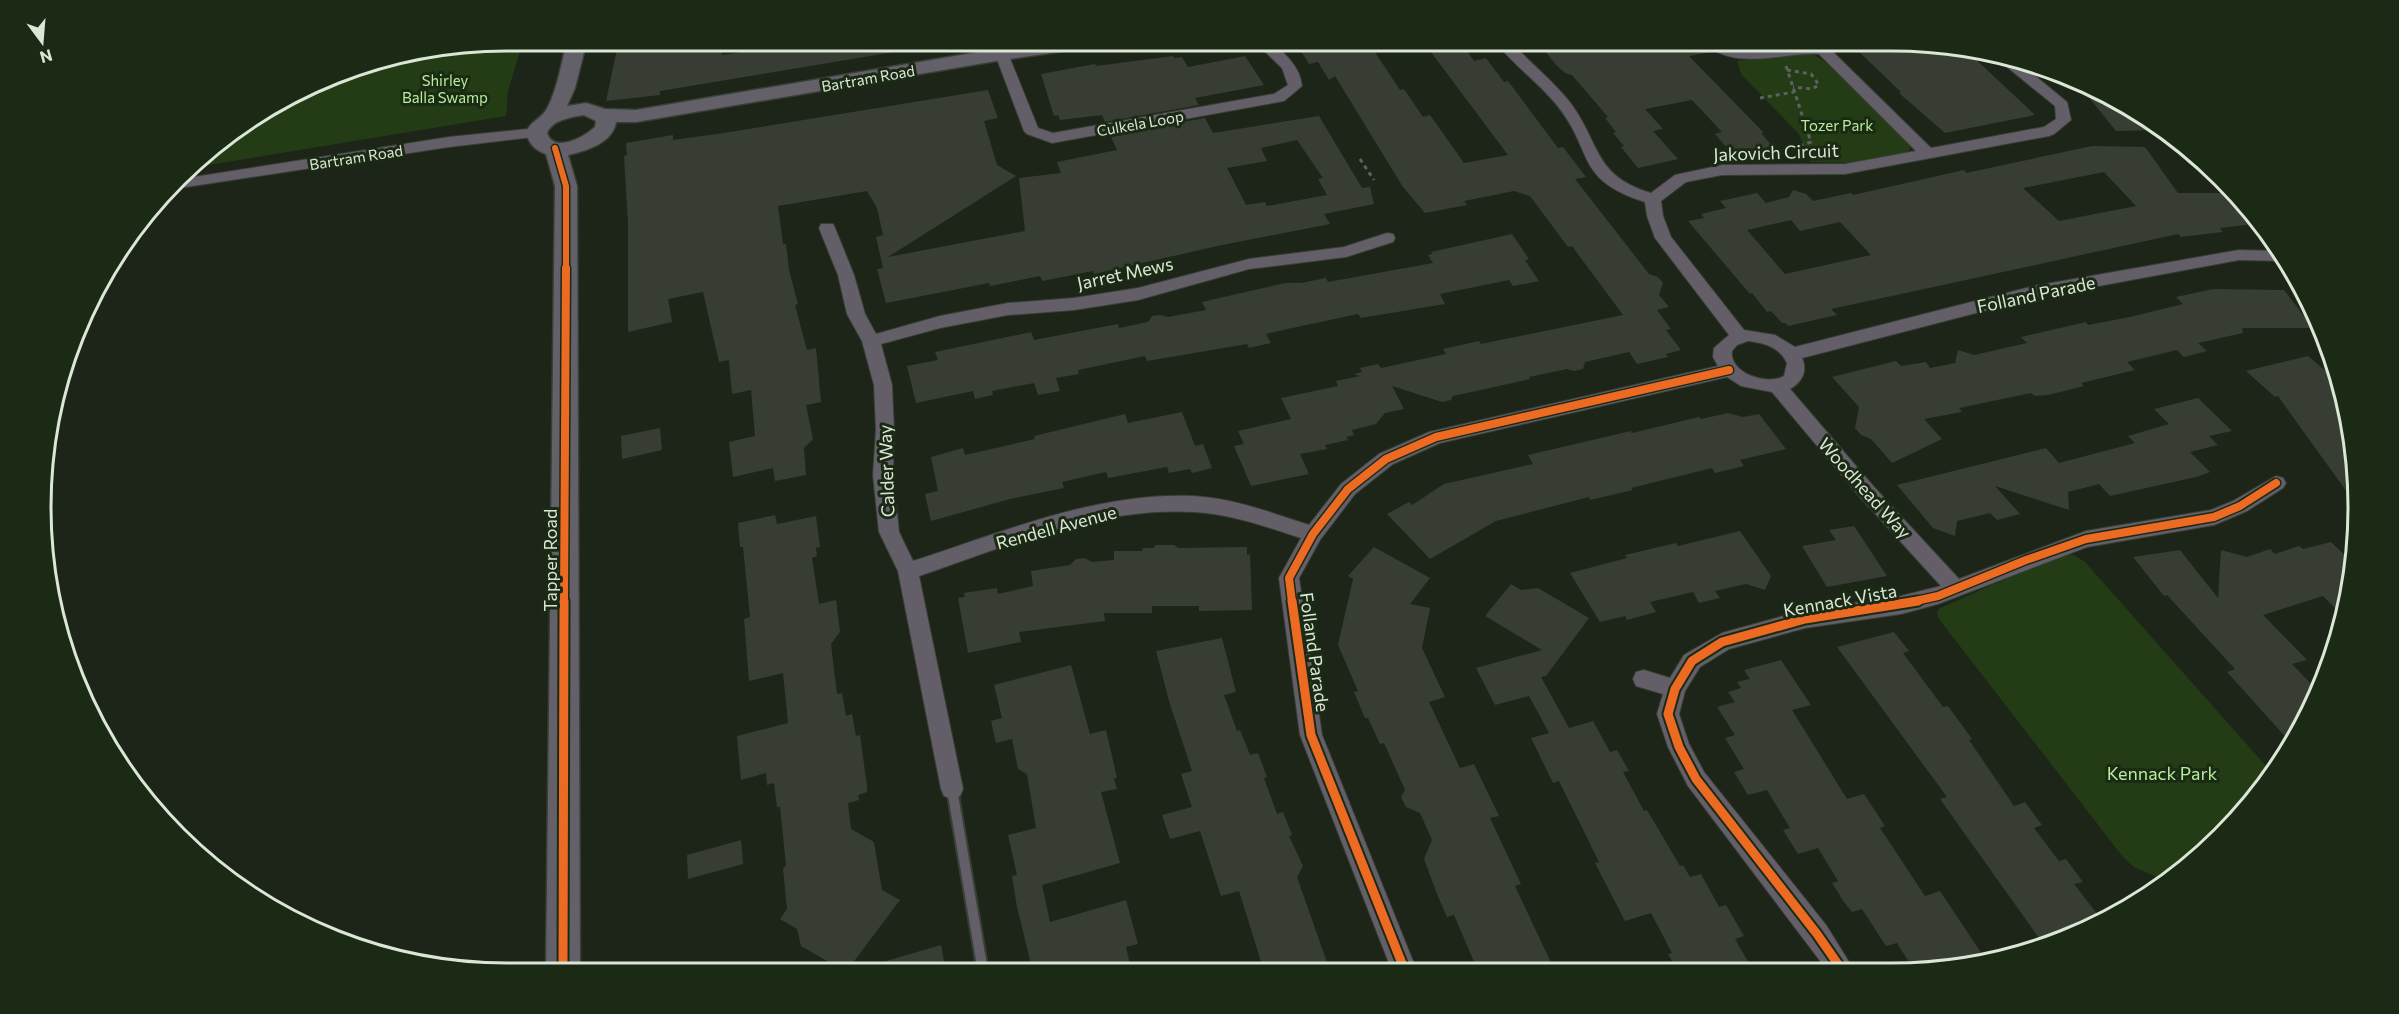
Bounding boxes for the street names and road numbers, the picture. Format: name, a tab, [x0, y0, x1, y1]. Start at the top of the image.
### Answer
street label: Bartram Road	[820, 61, 916, 95]
street label: Culkela Loop	[1095, 106, 1185, 140]
street label: Jakovich Circuit	[1713, 139, 1839, 165]
street label: Bartram Road	[308, 141, 404, 173]
street label: Jarret Mews	[1075, 252, 1175, 294]
street label: Folland Parade	[1975, 271, 2097, 317]
street label: Calder Way	[873, 424, 899, 518]
street label: Woodhead Way	[1814, 433, 1916, 543]
street label: Rendell Avenue	[993, 500, 1119, 554]
street label: Tapper Road	[539, 509, 561, 611]
street label: Kennack Vista	[1781, 579, 1899, 621]
street label: Folland Parade	[1296, 591, 1334, 713]

